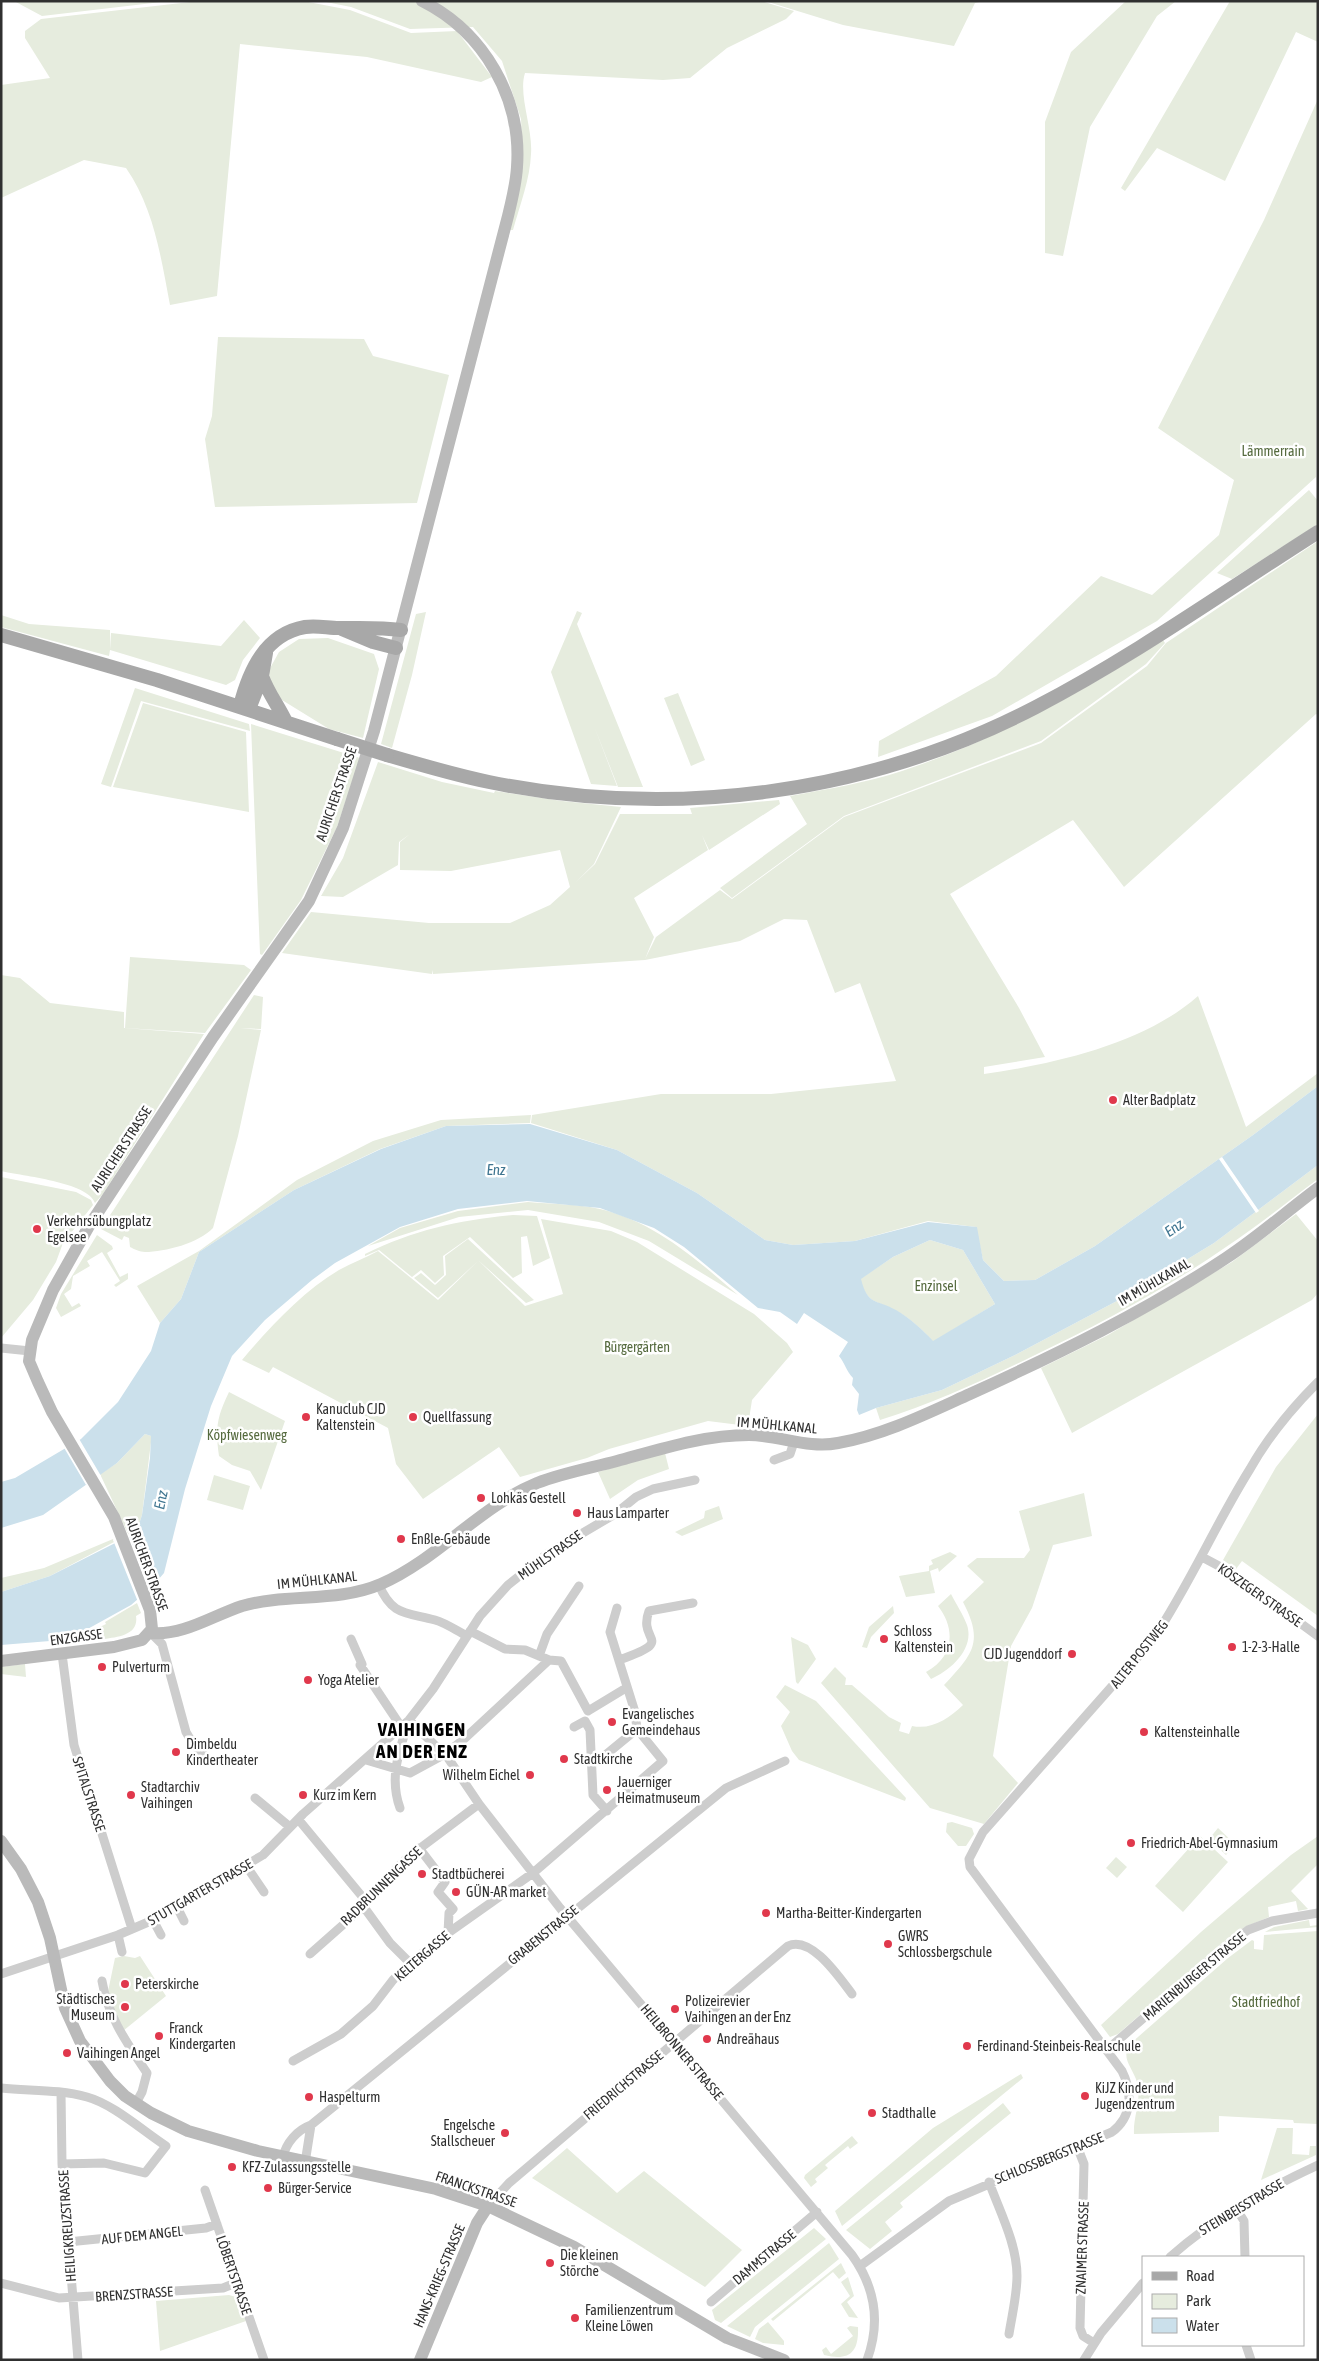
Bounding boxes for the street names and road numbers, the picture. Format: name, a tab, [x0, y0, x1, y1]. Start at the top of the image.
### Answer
street label: AURICHER STRASSE	[312, 745, 360, 843]
street label: AURICHER STRASSE	[87, 1103, 155, 1195]
street label: IM MÜHLKANAL	[1115, 1255, 1193, 1309]
street label: IM MÜHLKANAL	[736, 1414, 818, 1437]
street label: AURICHER STRASSE	[123, 1515, 171, 1613]
street label: MÜHLSTRASSE	[515, 1527, 585, 1583]
street label: KÖSZEGER STRASSE	[1215, 1560, 1305, 1630]
street label: IM MÜHLKANAL	[276, 1568, 358, 1592]
street label: ALTER POSTWEG	[1107, 1617, 1171, 1691]
street label: ENZGASSE	[49, 1625, 103, 1649]
street label: SPITALSTRASSE	[69, 1755, 109, 1833]
street label: RADBRUNNENGASSE	[337, 1843, 425, 1929]
street label: STUTTGARTER STRASSE	[145, 1856, 255, 1928]
street label: GRABENSTRASSE	[505, 1902, 581, 1968]
street label: KELTERGASSE	[391, 1928, 453, 1984]
street label: MARIENBURGER STRASSE	[1140, 1928, 1248, 2023]
street label: HEILBRONNER STRASSE	[637, 2001, 727, 2103]
street label: FRIEDRICHSTRASSE	[580, 2047, 666, 2123]
street label: SCHLOSSBERGSTRASSE	[992, 2129, 1106, 2187]
street label: FRANCKSTRASSE	[433, 2168, 519, 2210]
street label: HEILIGKREUZSTRASSE	[55, 2170, 79, 2282]
street label: STEINBEISSTRASSE	[1196, 2176, 1286, 2238]
street label: ZNAIMER STRASSE	[1072, 2201, 1092, 2295]
street label: HANS-KRIEG-STRASSE	[410, 2222, 468, 2330]
street label: AUF DEM ANGEL	[101, 2223, 184, 2247]
street label: DAMMSTRASSE	[729, 2226, 799, 2288]
street label: LÖBERTSTRASSE	[213, 2233, 255, 2317]
street label: BRENZSTRASSE	[95, 2283, 173, 2305]

